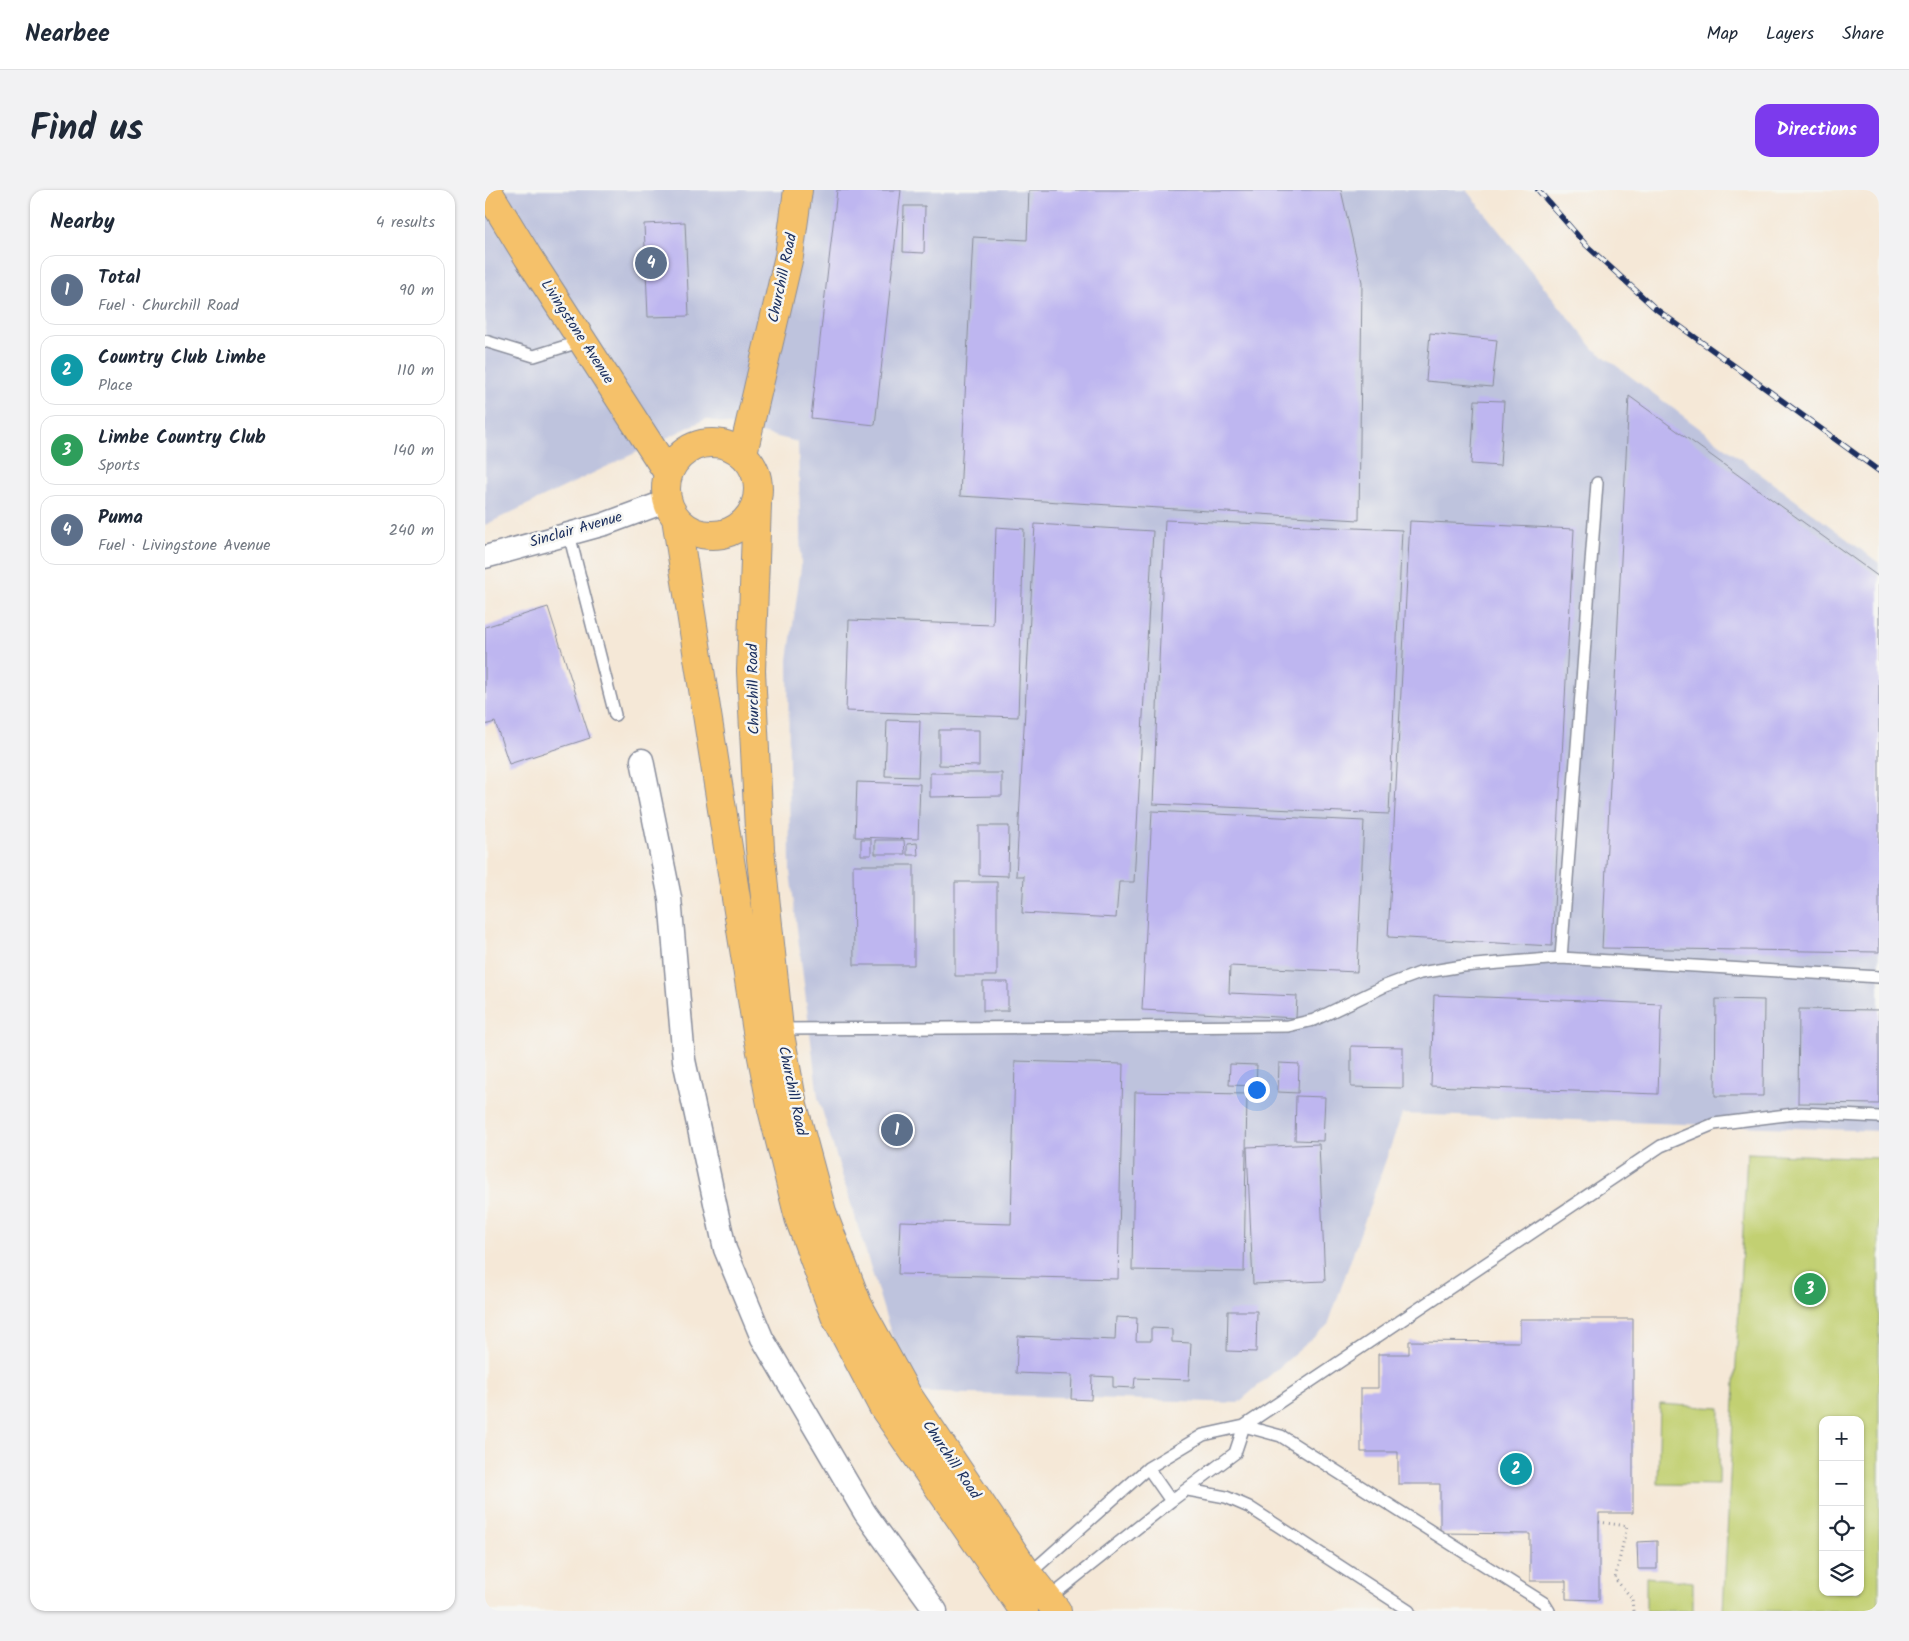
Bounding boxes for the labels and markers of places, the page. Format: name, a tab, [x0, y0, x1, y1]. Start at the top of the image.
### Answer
pin: 4	[635, 244, 667, 282]
pin: 1	[881, 1111, 913, 1149]
pin: 3	[1794, 1270, 1826, 1308]
pin: 2	[1500, 1450, 1532, 1488]

